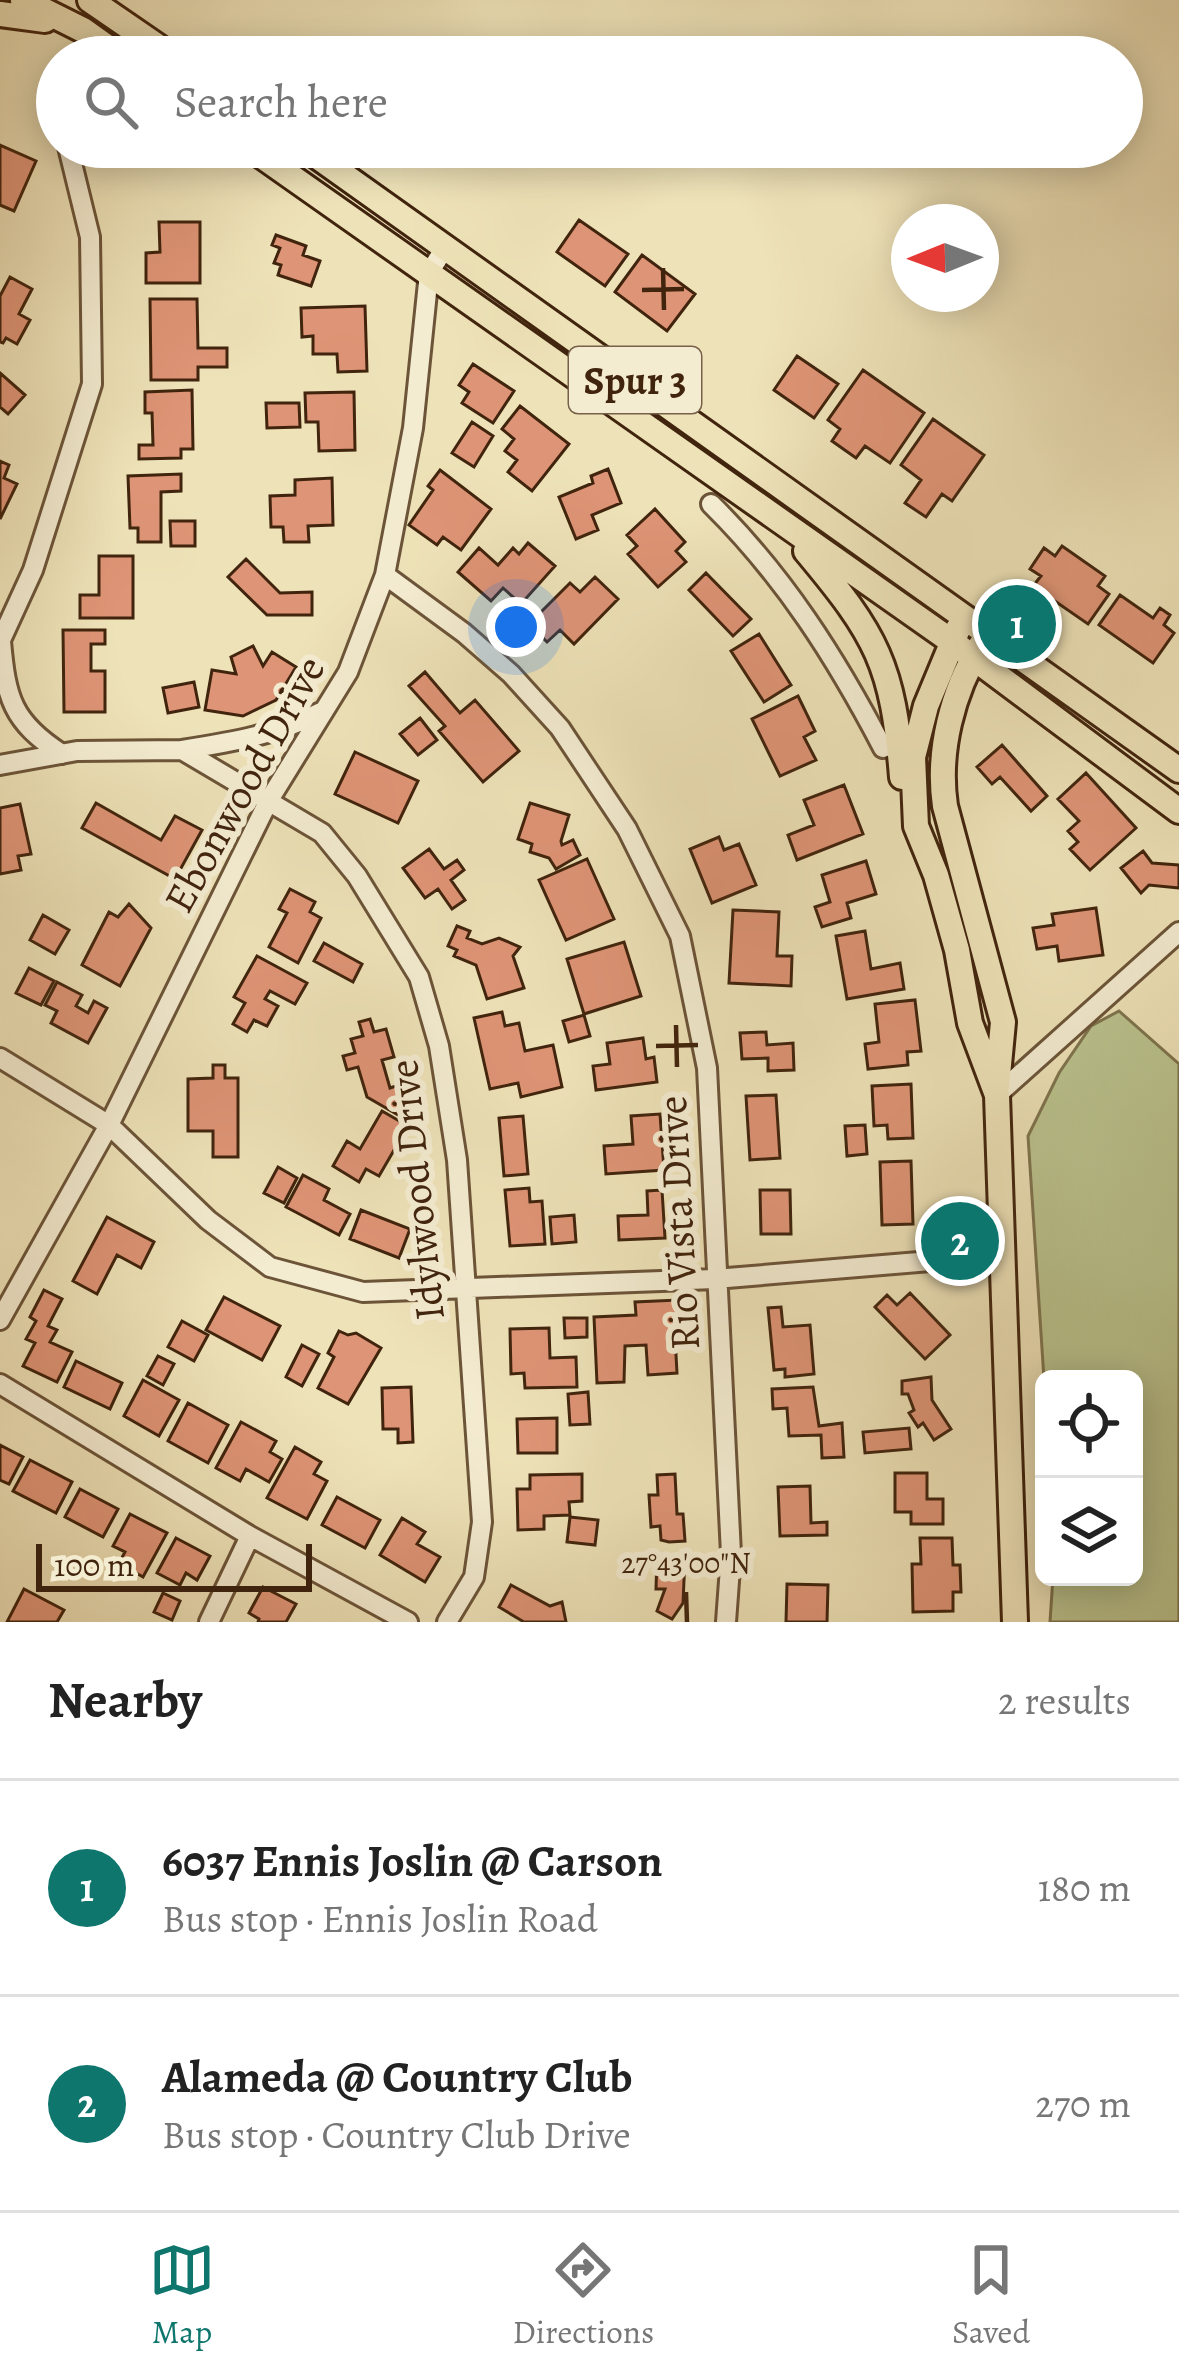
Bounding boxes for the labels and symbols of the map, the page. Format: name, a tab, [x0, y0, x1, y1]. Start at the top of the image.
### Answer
north arrow	[891, 204, 999, 312]
road number: Spur 3	[569, 347, 701, 413]
pin: 1	[978, 579, 1056, 669]
your location	[486, 597, 546, 657]
street label: Ebonwood Drive	[150, 645, 338, 923]
street label: Idylwood Drive	[374, 1057, 458, 1323]
street label: Rio Vista Drive	[643, 1094, 713, 1352]
pin: 2	[921, 1196, 999, 1286]
scale bar	[36, 1538, 312, 1591]
text: 27°43'00"N	[621, 1543, 751, 1583]

